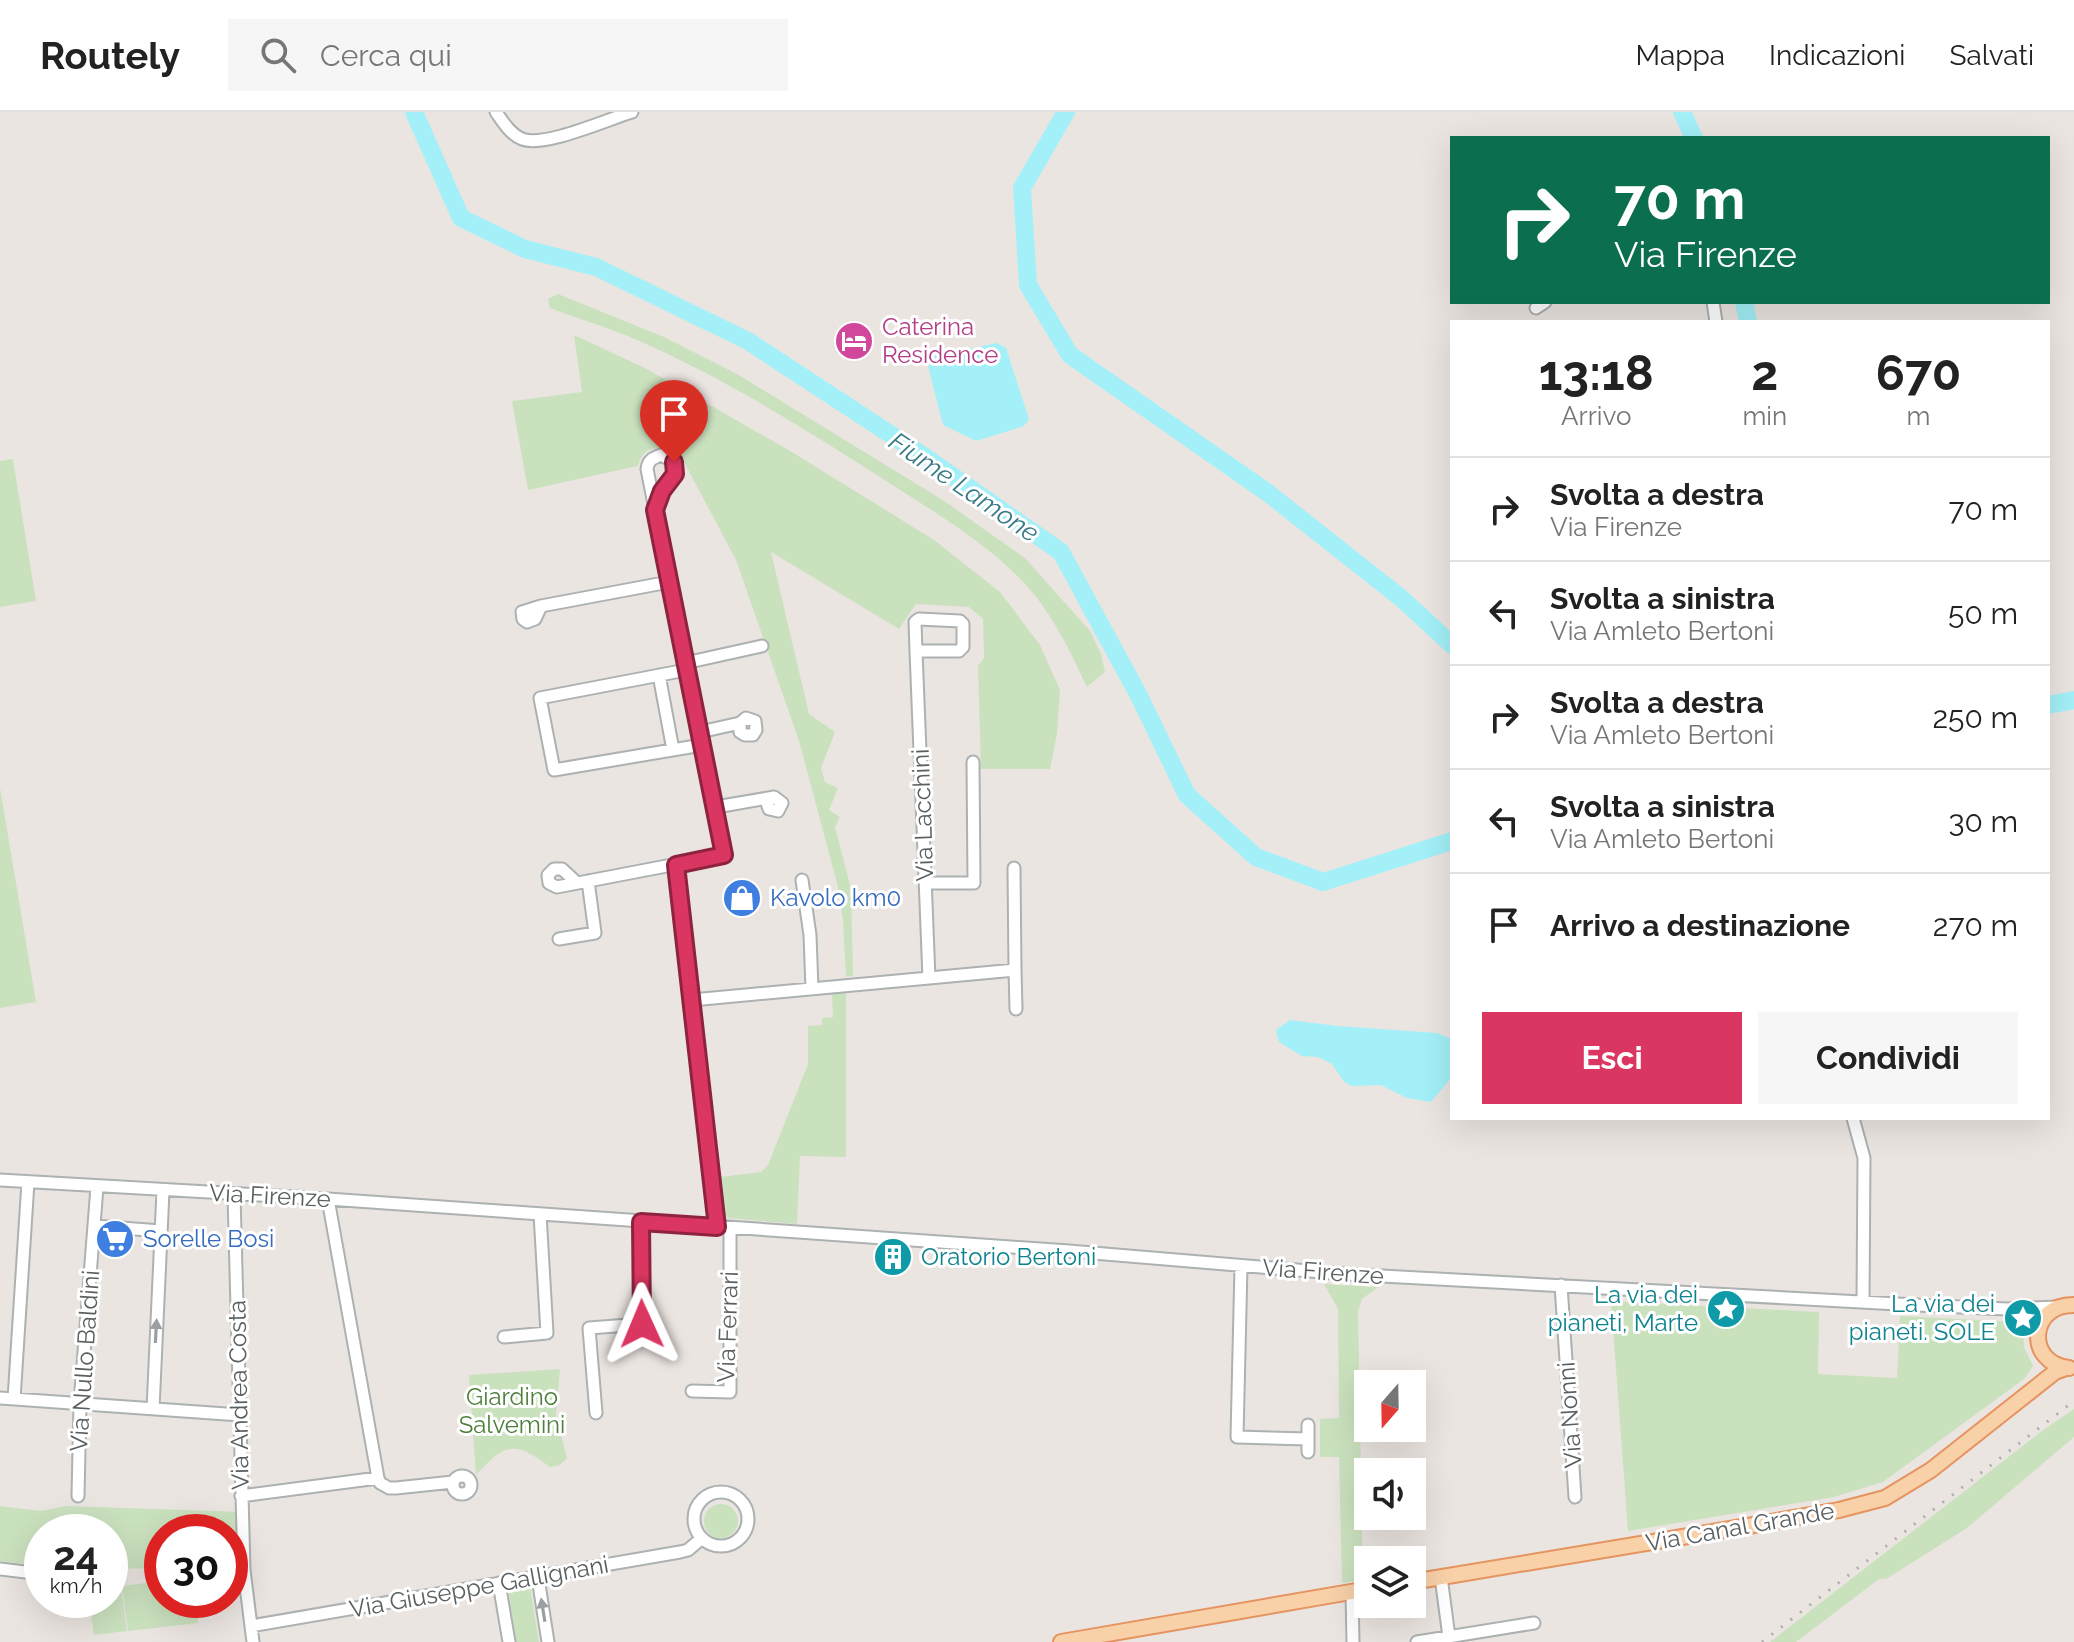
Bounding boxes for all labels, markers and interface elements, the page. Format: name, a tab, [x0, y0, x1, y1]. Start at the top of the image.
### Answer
search box	[228, 19, 788, 91]
text: Routely	[40, 33, 180, 78]
icon: search	[256, 33, 300, 77]
text: Cerca qui	[320, 38, 452, 73]
text: Mappa	[1636, 39, 1725, 72]
text: Indicazioni	[1769, 39, 1905, 72]
text: Salvati	[1949, 39, 2034, 72]
text: 70 m	[1614, 166, 1745, 232]
icon: right	[1482, 168, 1586, 272]
text: Via Firenze	[1614, 233, 1797, 275]
place label: Caterina Residence	[882, 312, 998, 369]
hotel icon: Caterina Residence	[833, 320, 875, 362]
text: 13:18	[1539, 345, 1654, 401]
text: 2	[1751, 345, 1778, 401]
text: 670	[1876, 345, 1961, 401]
pin	[640, 380, 708, 462]
icon: arrive	[652, 392, 696, 436]
text: Arrivo	[1561, 401, 1631, 431]
text: min	[1742, 401, 1787, 431]
text: m	[1907, 401, 1930, 431]
water label: Fiume Lamone	[884, 426, 1045, 548]
text: Svolta a destra	[1550, 477, 1764, 512]
icon: right	[1482, 487, 1526, 531]
text: 70 m	[1948, 492, 2018, 527]
text: Via Firenze	[1550, 512, 1682, 542]
text: Svolta a sinistra	[1550, 581, 1775, 616]
icon: left	[1482, 591, 1526, 635]
text: 50 m	[1948, 596, 2018, 631]
text: Via Amleto Bertoni	[1550, 616, 1774, 646]
text: Svolta a destra	[1550, 685, 1764, 720]
icon: right	[1482, 695, 1526, 739]
text: 250 m	[1932, 700, 2018, 735]
text: Via Amleto Bertoni	[1550, 720, 1774, 750]
street label: Via Lacchini	[906, 748, 939, 882]
text: Svolta a sinistra	[1550, 789, 1775, 824]
icon: left	[1482, 799, 1526, 843]
text: 30 m	[1948, 804, 2018, 839]
text: Via Amleto Bertoni	[1550, 824, 1774, 854]
shop icon: Kavolo km0	[721, 877, 763, 919]
place label: Kavolo km0	[770, 883, 901, 912]
icon: arrive	[1482, 903, 1526, 947]
text: Arrivo a destinazione	[1550, 908, 1850, 943]
text: 270 m	[1933, 908, 2018, 943]
button: Esci	[1482, 1012, 1742, 1104]
button: Condividi	[1758, 1012, 2018, 1104]
street label: Via Firenze	[208, 1178, 332, 1213]
supermarket icon: Sorelle Bosi	[94, 1218, 136, 1260]
place label: Sorelle Bosi	[143, 1224, 274, 1253]
building icon: Oratorio Bertoni	[872, 1236, 914, 1278]
place label: Oratorio Bertoni	[921, 1242, 1096, 1271]
street label: Via Firenze	[1261, 1253, 1385, 1290]
street label: Via Nullo Baldini	[64, 1269, 105, 1453]
street label: Via Ferrari	[711, 1271, 744, 1383]
place label: La via dei pianeti, Marte	[1548, 1280, 1698, 1337]
position arrow	[600, 1282, 684, 1366]
place icon: La via dei pianeti, Marte	[1705, 1288, 1747, 1330]
place label: La via dei pianeti. SOLE	[1849, 1289, 1995, 1346]
place icon: La via dei pianeti. SOLE	[2002, 1297, 2044, 1339]
street label: Via Andrea Costa	[222, 1300, 255, 1490]
one-way arrow	[150, 1318, 163, 1343]
street label: Via Nonni	[1551, 1361, 1588, 1469]
north arrow	[1354, 1370, 1426, 1442]
map controls	[1354, 1370, 1426, 1618]
park label: Giardino Salvemini	[459, 1382, 565, 1439]
button: sound	[1354, 1458, 1426, 1530]
street label: Via Canal Grande	[1643, 1496, 1836, 1557]
speed limit sign: 30	[144, 1514, 248, 1618]
text: 24	[53, 1532, 99, 1579]
button: layers	[1354, 1546, 1426, 1618]
street label: Via Giuseppe Gallignani	[347, 1549, 611, 1624]
text: km/h	[50, 1574, 102, 1598]
one-way arrow	[536, 1597, 549, 1622]

